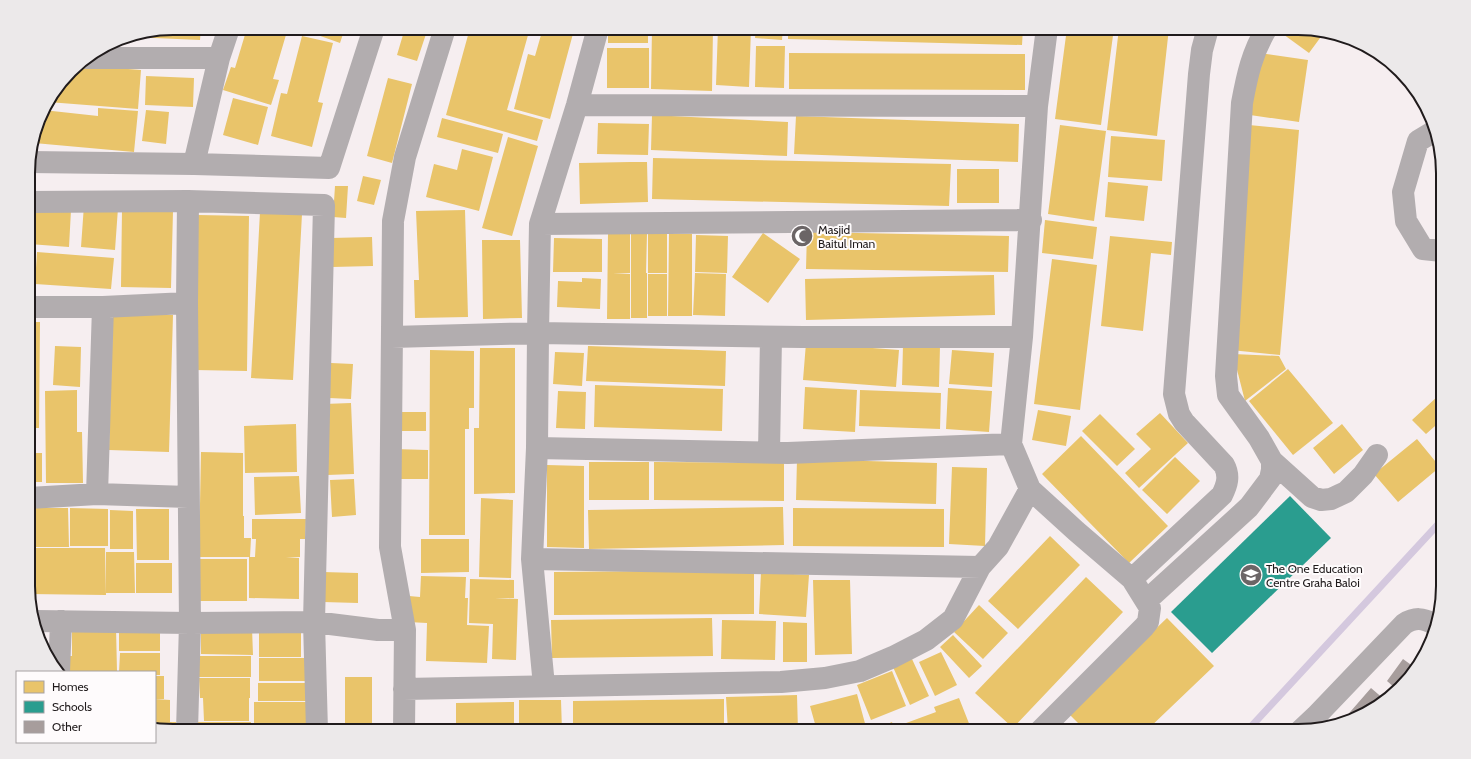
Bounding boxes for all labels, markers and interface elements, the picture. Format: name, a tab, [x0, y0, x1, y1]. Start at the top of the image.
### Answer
place label: Masjid Baitul Iman	[818, 222, 876, 251]
mosque icon: Masjid Baitul Iman	[789, 223, 815, 249]
place label: The One Education Centre Graha Baloi	[1266, 561, 1363, 590]
school or university icon: The One Education Centre Graha Baloi	[1238, 562, 1264, 588]
legend	[16, 671, 156, 743]
text: Homes	[52, 679, 89, 694]
text: Schools	[52, 699, 92, 714]
text: Other	[52, 719, 82, 734]

